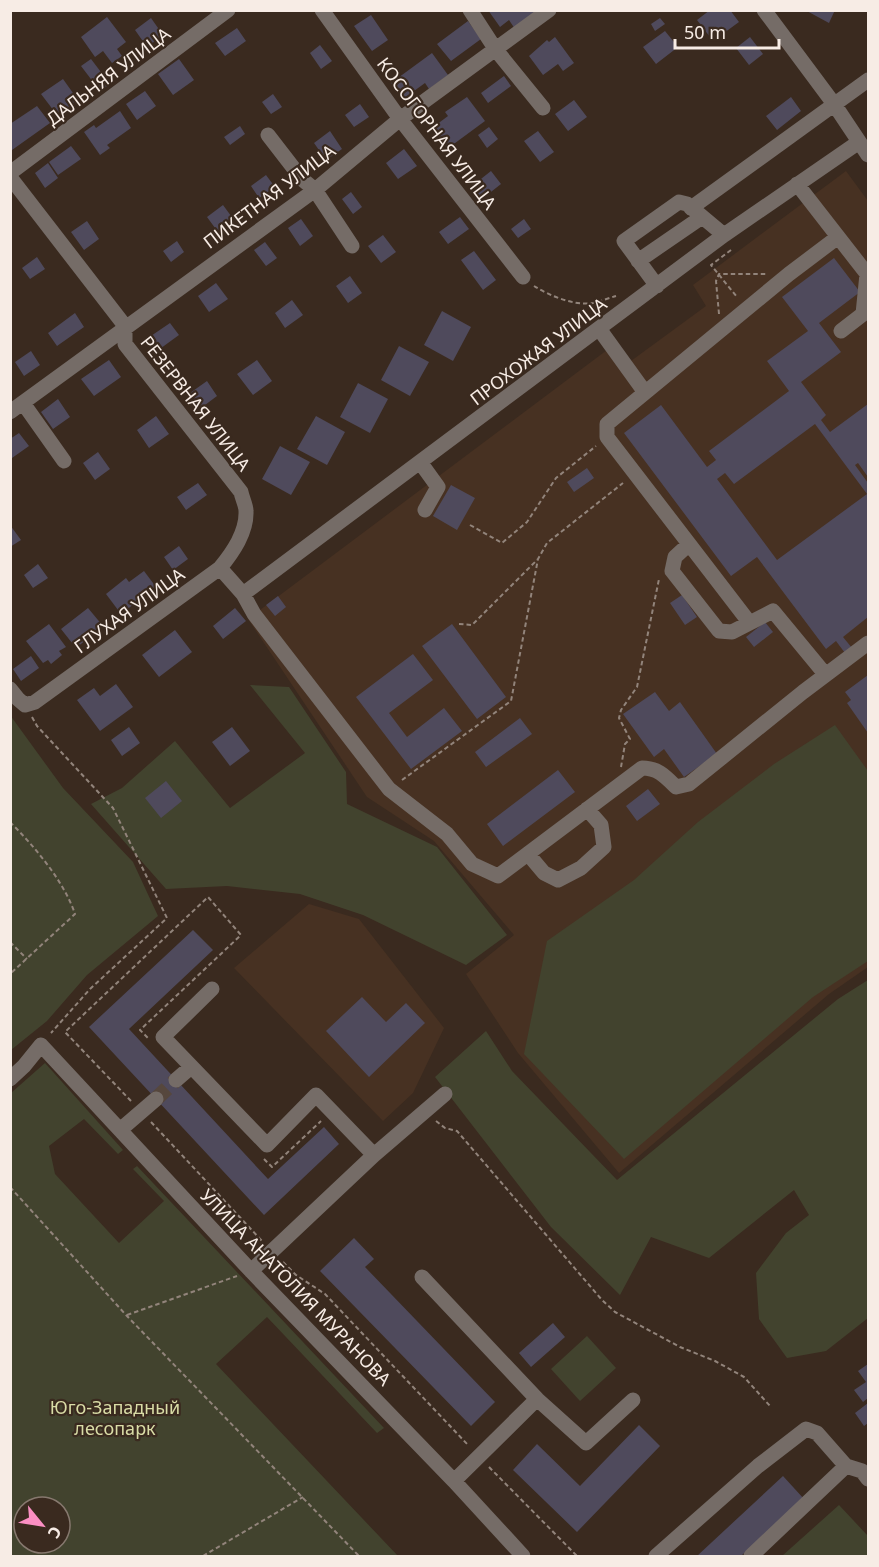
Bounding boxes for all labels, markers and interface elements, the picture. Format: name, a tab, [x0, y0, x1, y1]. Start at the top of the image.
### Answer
scale bar	[675, 12, 778, 50]
text: 50 m	[684, 20, 726, 44]
street label: ДАЛЬНЯЯ УЛИЦА	[41, 21, 175, 131]
street label: КОСОГОРНАЯ УЛИЦА	[372, 52, 502, 214]
street label: ПИКЕТНАЯ УЛИЦА	[198, 138, 340, 254]
street label: ПРОХОЖАЯ УЛИЦА	[465, 291, 612, 410]
street label: РЕЗЕРВНАЯ УЛИЦА	[136, 330, 257, 476]
street label: ГЛУХАЯ УЛИЦА	[69, 561, 189, 658]
street label: УЛИЦА АНАТОЛИЯ МУРАНОВА	[195, 1183, 397, 1391]
park label: Юго-Западный лесопарк	[50, 1395, 180, 1440]
north arrow	[12, 1495, 72, 1555]
text: С	[43, 1523, 67, 1542]

